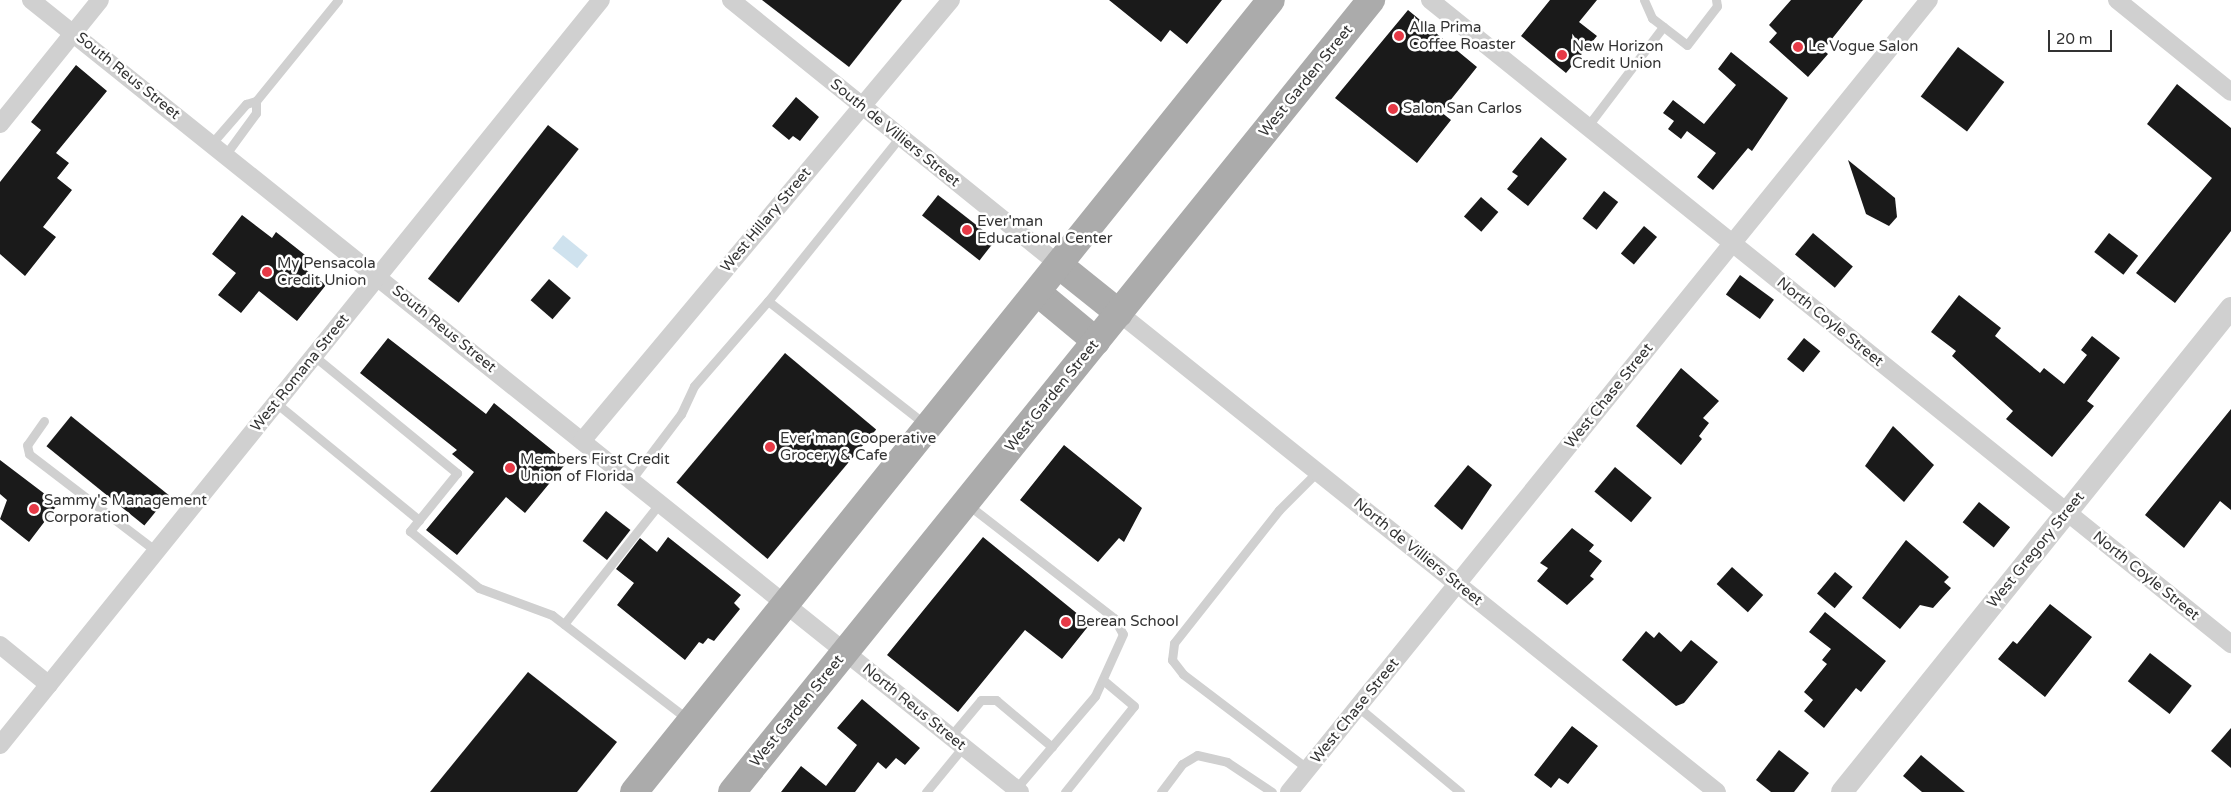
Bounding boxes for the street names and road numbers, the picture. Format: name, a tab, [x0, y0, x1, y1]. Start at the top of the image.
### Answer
street label: West Garden Street	[1255, 21, 1357, 141]
street label: South Reus Street	[72, 29, 184, 123]
street label: South de Villiers Street	[827, 75, 963, 191]
street label: West Hillary Street	[717, 164, 815, 276]
street label: North Coyle Street	[1773, 274, 1887, 370]
street label: South Reus Street	[388, 282, 500, 376]
street label: West Romana Street	[247, 311, 353, 435]
street label: West Garden Street	[1001, 336, 1103, 456]
street label: West Chase Street	[1561, 340, 1657, 452]
street label: West Gregory Street	[1984, 488, 2088, 612]
street label: North de Villiers Street	[1350, 494, 1486, 610]
street label: North Coyle Street	[2089, 528, 2203, 624]
street label: West Garden Street	[746, 651, 848, 771]
street label: West Chase Street	[1307, 655, 1403, 767]
street label: North Reus Street	[859, 660, 969, 754]

